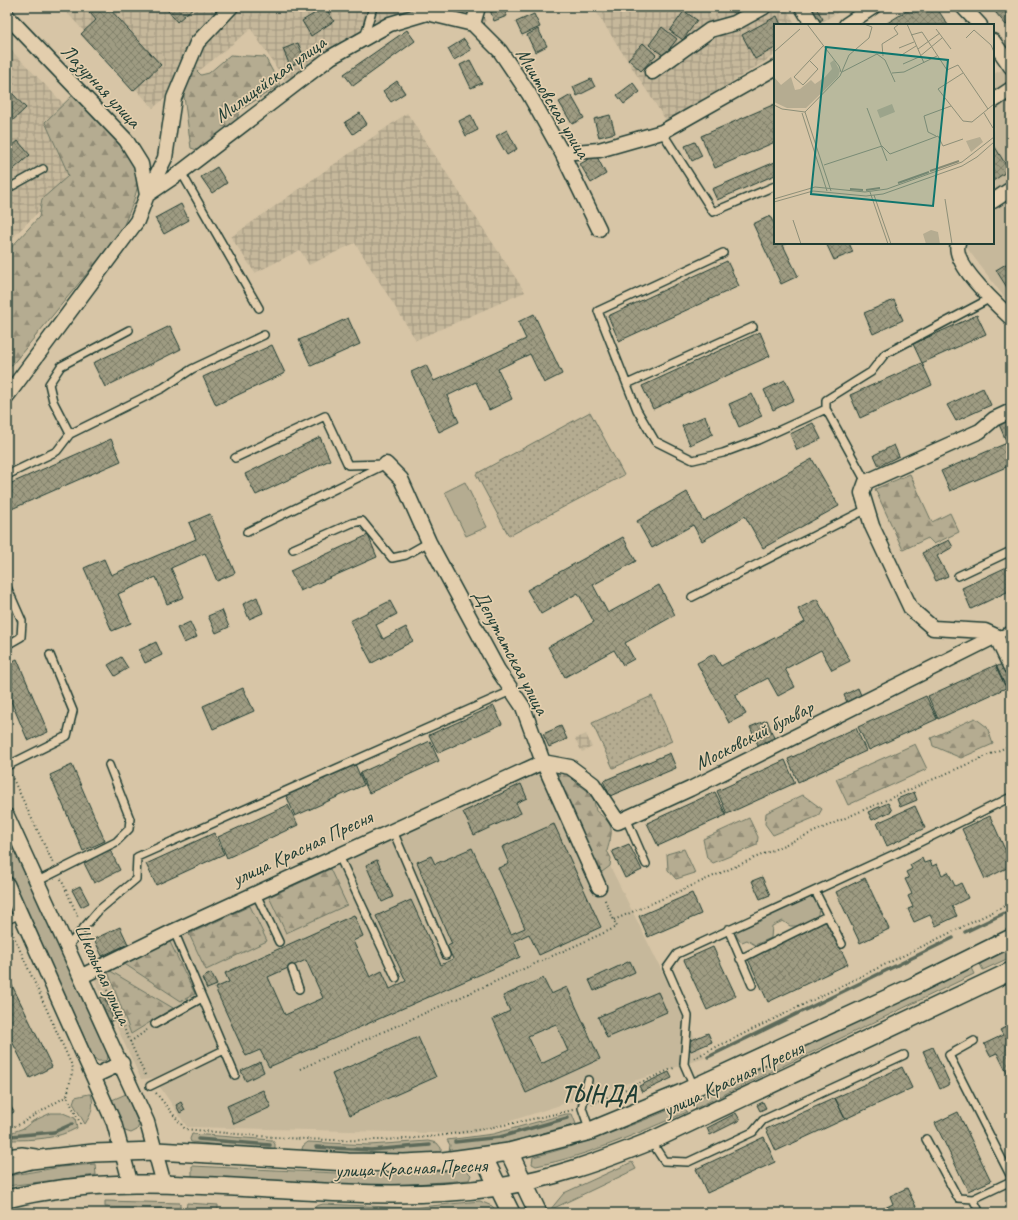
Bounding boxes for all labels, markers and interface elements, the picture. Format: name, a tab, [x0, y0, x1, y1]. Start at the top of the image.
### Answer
inset map	[774, 24, 994, 244]
street label: Милицейская улица	[209, 29, 332, 128]
street label: Лазурная улица	[55, 39, 147, 135]
street label: Миитовская улица	[510, 43, 597, 164]
street label: Депутатская улица	[467, 585, 555, 721]
street label: Московский бульвар	[690, 694, 819, 776]
street label: улица Красная Пресня	[227, 804, 378, 892]
street label: Школьная улица	[69, 920, 138, 1030]
street label: улица Красная Пресня	[658, 1035, 809, 1123]
district label: ТЫНДА	[561, 1079, 638, 1109]
street label: улица Красная Пресня	[334, 1153, 489, 1183]

